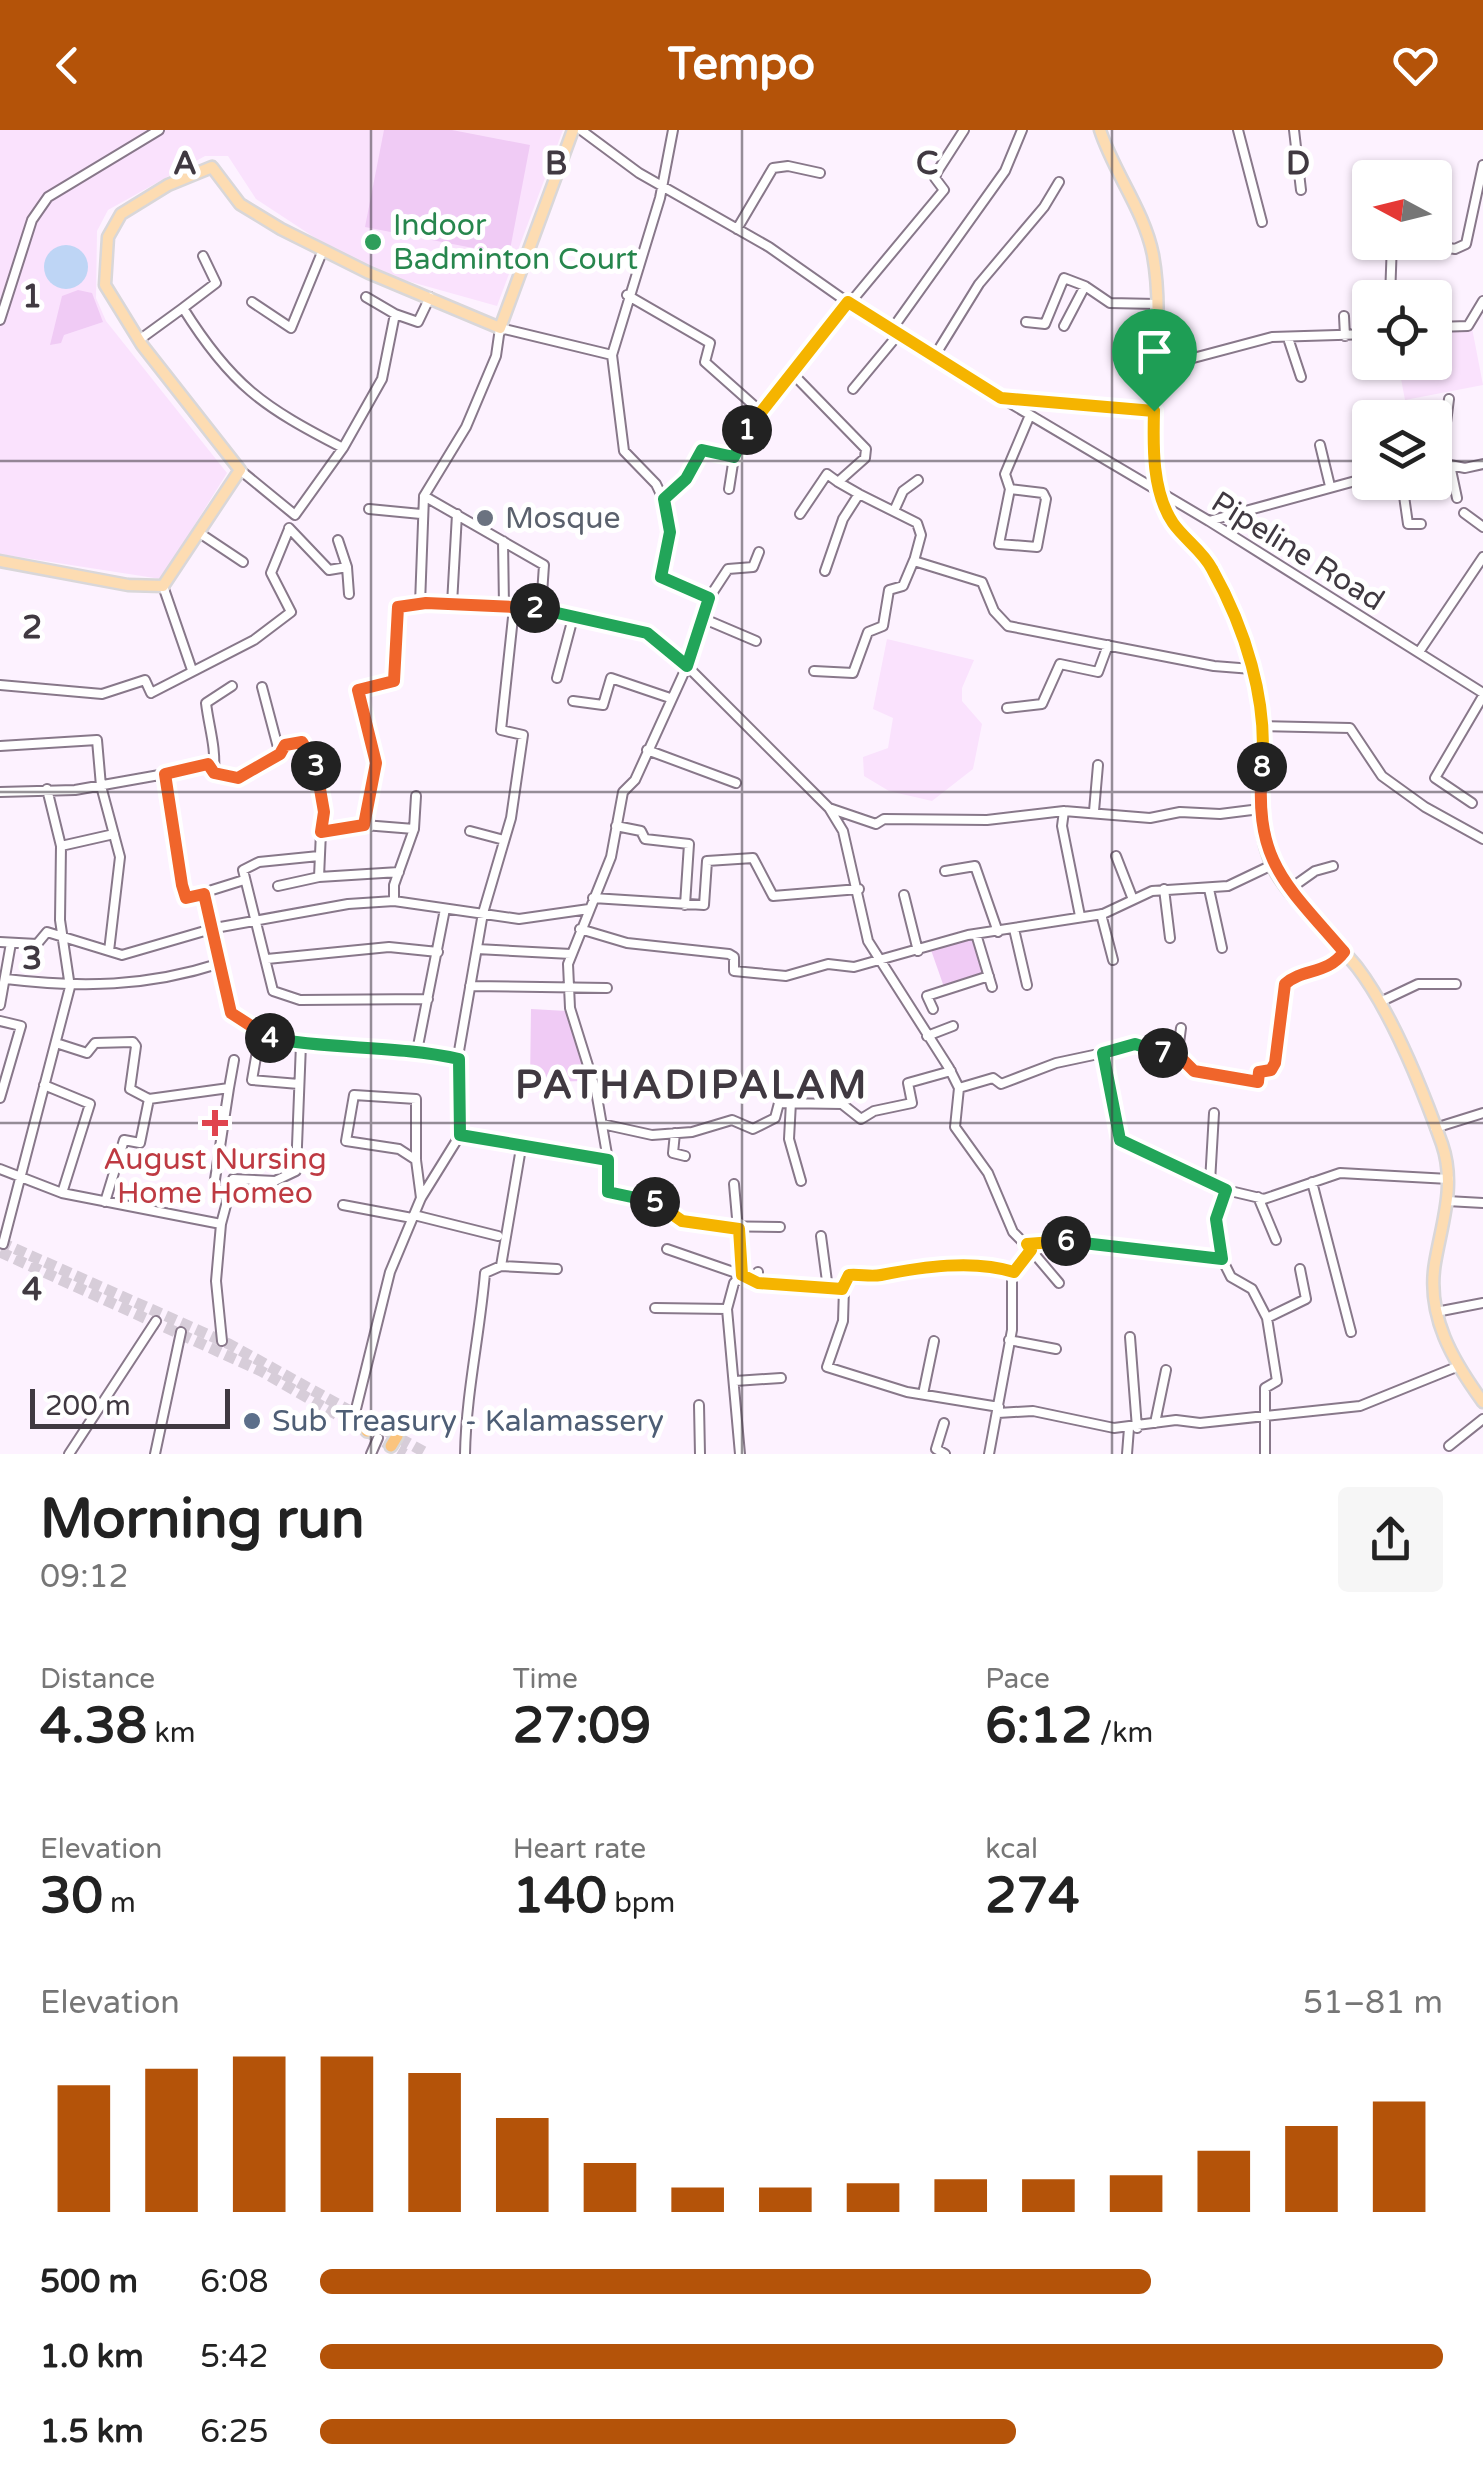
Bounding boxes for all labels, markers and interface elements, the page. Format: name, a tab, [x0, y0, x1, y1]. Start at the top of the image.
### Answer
icon: back	[40, 38, 95, 93]
text: Tempo	[668, 38, 815, 92]
icon: heart	[1388, 38, 1443, 93]
text: A	[173, 145, 197, 183]
text: B	[545, 145, 567, 183]
text: C	[916, 145, 938, 183]
text: D	[1286, 145, 1310, 183]
north arrow	[1352, 160, 1452, 260]
map controls	[1352, 160, 1452, 500]
place label: Indoor Badminton Court	[393, 207, 638, 278]
marker: Indoor Badminton Court	[362, 231, 384, 253]
text: 1	[22, 278, 42, 316]
button: locate	[1352, 280, 1452, 380]
pin	[1112, 309, 1197, 412]
icon: arrive	[1127, 324, 1182, 379]
button: layers	[1352, 400, 1452, 500]
pin: 1	[722, 405, 772, 455]
text: 1	[738, 413, 756, 447]
street label: Pipeline Road	[1205, 484, 1391, 619]
place label: Mosque	[505, 500, 620, 537]
marker: Mosque	[474, 507, 496, 529]
pin: 2	[510, 583, 560, 633]
text: 2	[526, 591, 544, 625]
text: 2	[22, 609, 42, 647]
pin: 3	[291, 741, 341, 791]
pin: 8	[1237, 742, 1287, 792]
text: 3	[307, 749, 325, 783]
text: 8	[1253, 750, 1271, 784]
text: 3	[22, 940, 42, 978]
pin: 4	[245, 1013, 295, 1063]
text: 4	[261, 1021, 279, 1055]
pin: 7	[1138, 1028, 1188, 1078]
text: 7	[1154, 1036, 1172, 1070]
district label: PATHADIPALAM	[515, 1061, 869, 1109]
marker: August Nursing Home Homeo	[202, 1110, 228, 1136]
place label: August Nursing Home Homeo	[103, 1141, 327, 1212]
pin: 5	[630, 1177, 680, 1227]
text: 5	[646, 1185, 664, 1219]
pin: 6	[1041, 1216, 1091, 1266]
text: 6	[1057, 1224, 1075, 1258]
text: 4	[22, 1271, 42, 1309]
scale bar	[30, 1384, 230, 1428]
text: 200 m	[45, 1389, 131, 1423]
place label: Sub Treasury - Kalamassery	[272, 1403, 664, 1440]
marker: Sub Treasury - Kalamassery	[241, 1410, 263, 1432]
text: Morning run	[40, 1487, 365, 1553]
button: share	[1338, 1487, 1443, 1592]
text: 09:12	[40, 1558, 129, 1596]
text: Distance	[40, 1662, 155, 1696]
text: Time	[513, 1662, 578, 1696]
text: Pace	[985, 1662, 1050, 1696]
text: 4.38	[40, 1696, 147, 1756]
text: 27:09	[513, 1696, 651, 1756]
text: 6:12	[985, 1696, 1093, 1756]
text: km	[147, 1716, 195, 1750]
text: /km	[1093, 1716, 1153, 1750]
text: Elevation	[40, 1832, 162, 1866]
text: Heart rate	[513, 1832, 646, 1866]
text: kcal	[985, 1832, 1038, 1866]
text: 30	[40, 1866, 103, 1926]
text: 140	[513, 1866, 607, 1926]
text: 274	[985, 1866, 1080, 1926]
text: m	[103, 1886, 136, 1920]
text: bpm	[607, 1886, 675, 1920]
text: Elevation	[40, 1984, 180, 2022]
text: 51–81 m	[1303, 1984, 1443, 2022]
text: 500 m	[40, 2263, 138, 2301]
text: 6:08	[200, 2263, 269, 2301]
text: 1.0 km	[40, 2338, 144, 2376]
text: 5:42	[200, 2338, 269, 2376]
text: 1.5 km	[40, 2413, 144, 2451]
text: 6:25	[200, 2413, 269, 2451]

